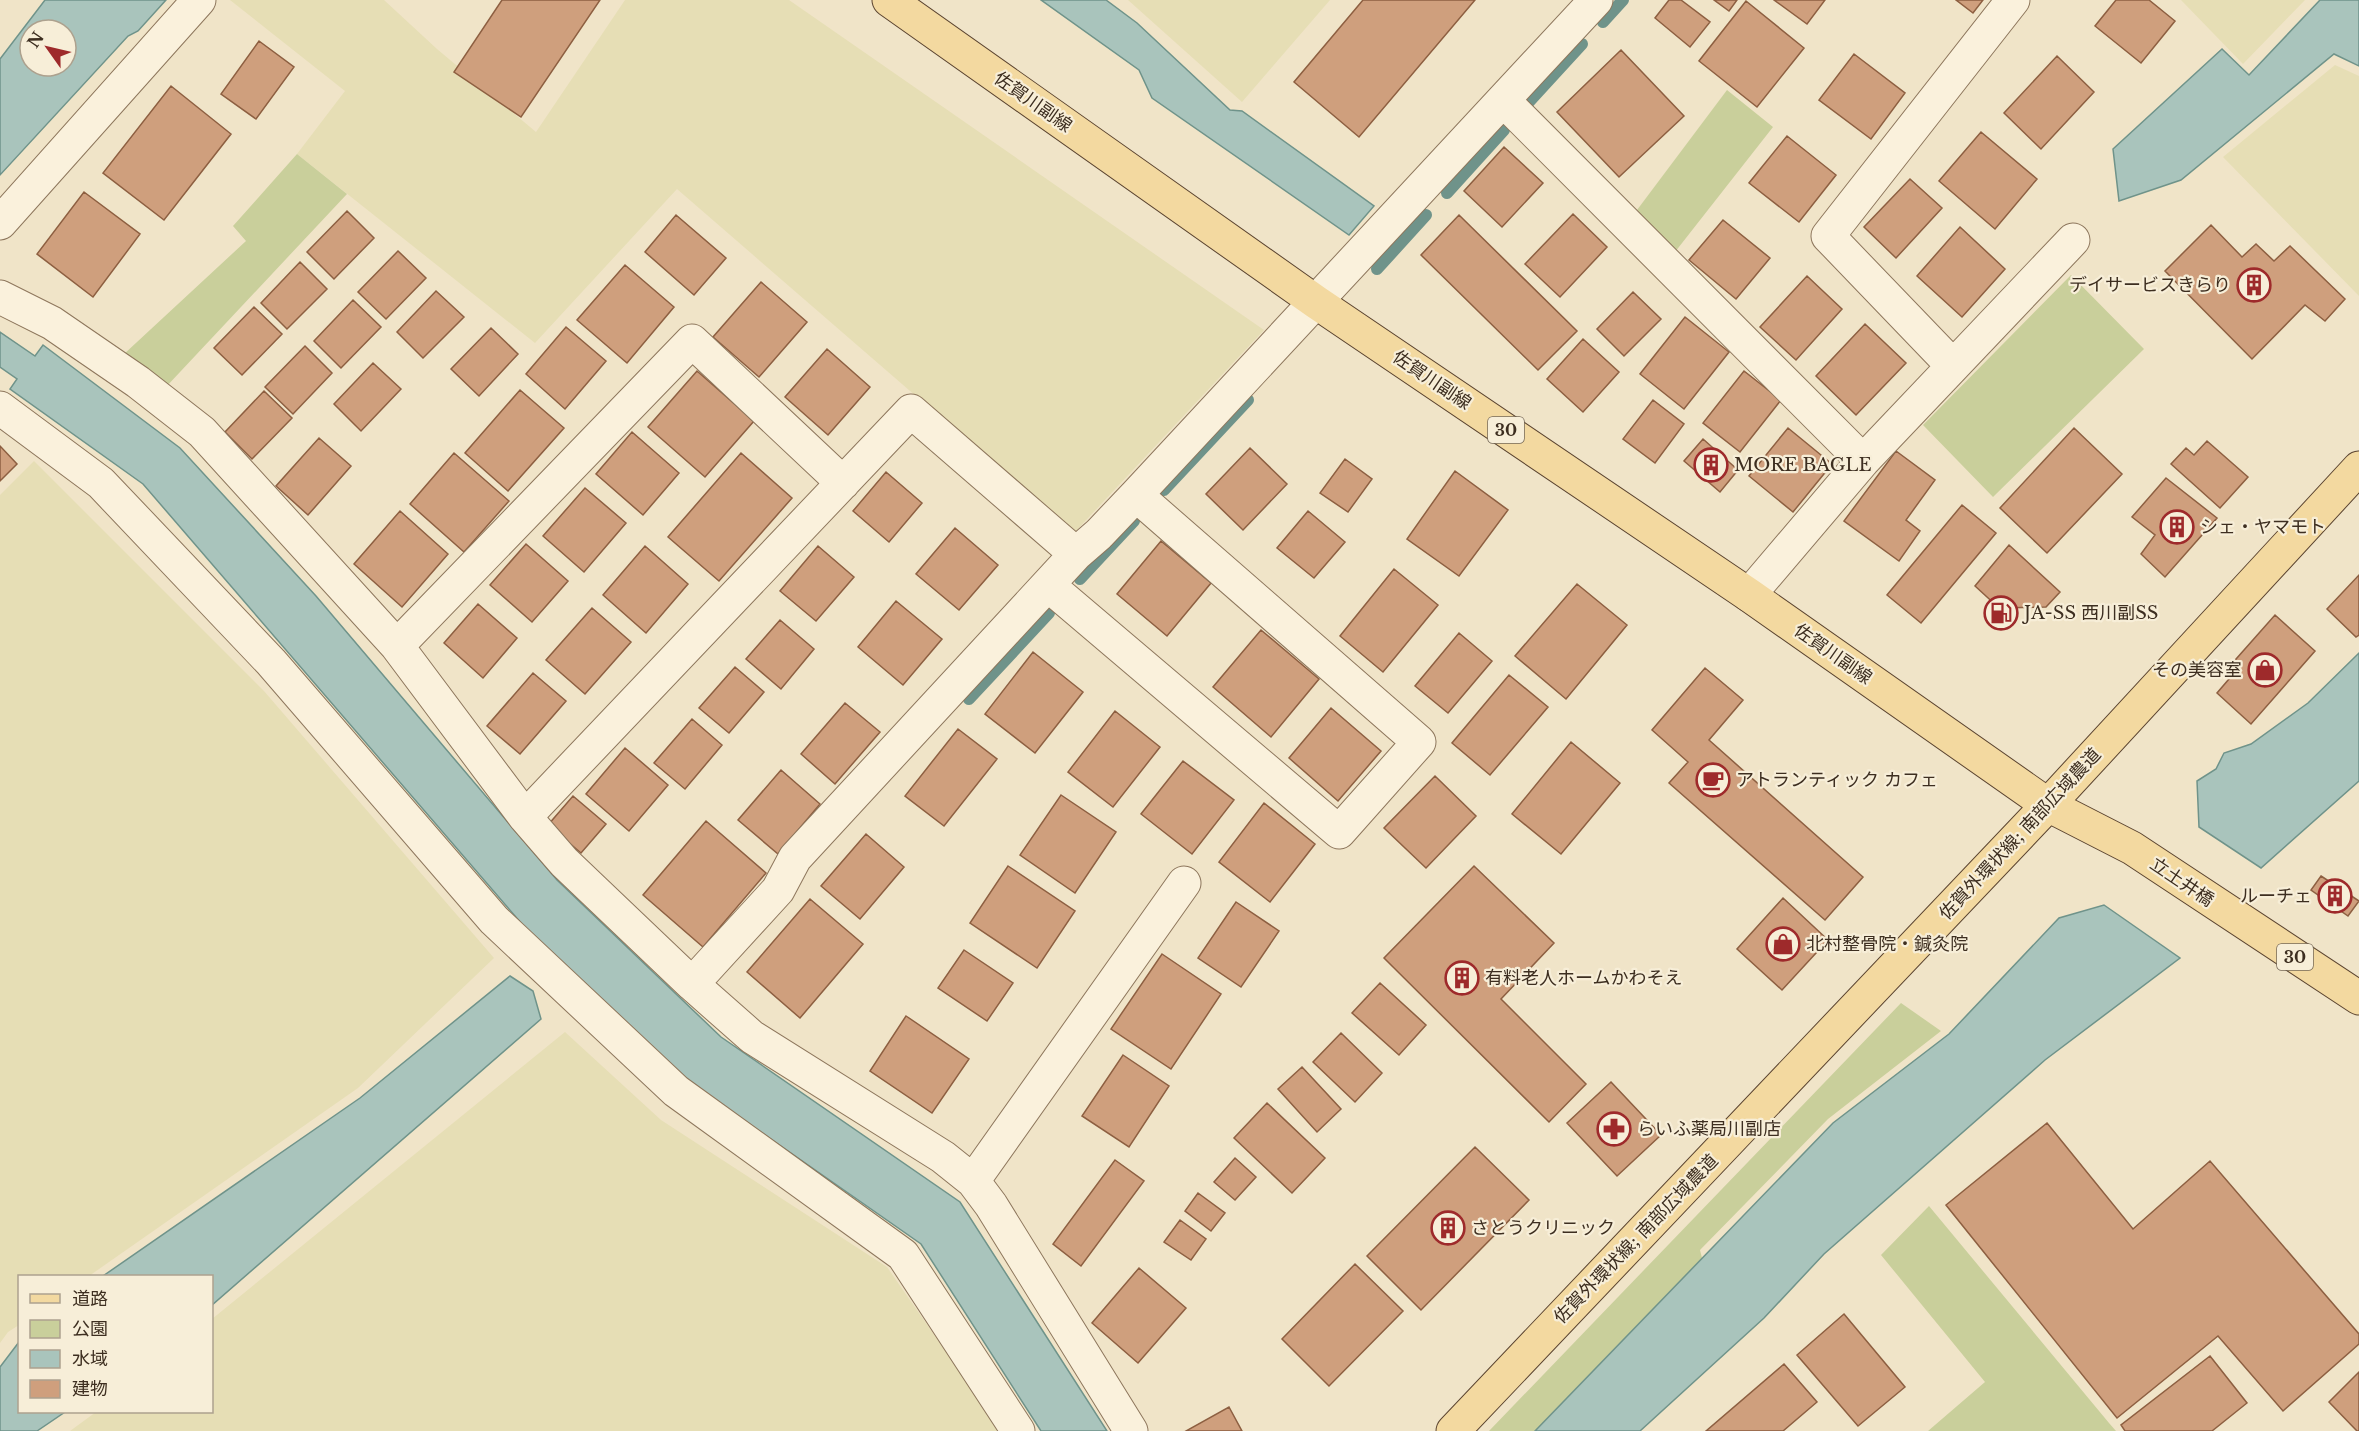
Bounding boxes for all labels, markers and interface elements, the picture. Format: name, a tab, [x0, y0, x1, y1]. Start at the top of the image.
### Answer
north arrow	[18, 18, 78, 78]
text: N	[23, 28, 48, 51]
street label: 佐賀川副線	[990, 67, 1076, 137]
building icon: デイサービスきらり	[2236, 267, 2272, 303]
place label: デイサービスきらり	[2069, 274, 2231, 296]
street label: 佐賀川副線	[1389, 346, 1475, 414]
road number: 30	[1488, 417, 1524, 443]
building icon: MORE BAGLE	[1693, 447, 1729, 483]
place label: MORE BAGLE	[1734, 454, 1872, 476]
building icon: シェ・ヤマモト	[2159, 509, 2195, 545]
place label: シェ・ヤマモト	[2200, 516, 2326, 538]
fuel station icon: JA-SS 西川副SS	[1983, 595, 2019, 631]
place label: JA-SS 西川副SS	[2022, 602, 2158, 624]
street label: 佐賀川副線	[1790, 619, 1876, 689]
shop icon: その美容室	[2247, 652, 2283, 688]
place label: その美容室	[2152, 659, 2242, 681]
street label: 佐賀外環状線; 南部広域農道	[1935, 744, 2105, 924]
cafe icon: アトランティック カフェ	[1695, 762, 1731, 798]
place label: アトランティック カフェ	[1736, 769, 1938, 791]
street label: 立土井橋	[2146, 853, 2218, 911]
building icon: ルーチェ	[2317, 878, 2353, 914]
place label: ルーチェ	[2240, 885, 2312, 907]
shop icon: 北村整骨院・鍼灸院	[1765, 926, 1801, 962]
place label: 北村整骨院・鍼灸院	[1806, 933, 1968, 955]
road number: 30	[2277, 944, 2313, 970]
building icon: 有料老人ホームかわそえ	[1444, 960, 1480, 996]
place label: 有料老人ホームかわそえ	[1485, 967, 1682, 989]
pharmacy icon: らいふ薬局川副店	[1596, 1111, 1632, 1147]
place label: らいふ薬局川副店	[1637, 1118, 1781, 1140]
street label: 佐賀外環状線; 南部広域農道	[1549, 1150, 1723, 1328]
building icon: さとうクリニック	[1430, 1210, 1466, 1246]
place label: さとうクリニック	[1471, 1217, 1615, 1239]
legend	[18, 1275, 213, 1413]
text: 道路	[72, 1288, 108, 1310]
text: 公園	[72, 1318, 108, 1340]
text: 水域	[72, 1348, 108, 1370]
text: 建物	[72, 1378, 108, 1400]

